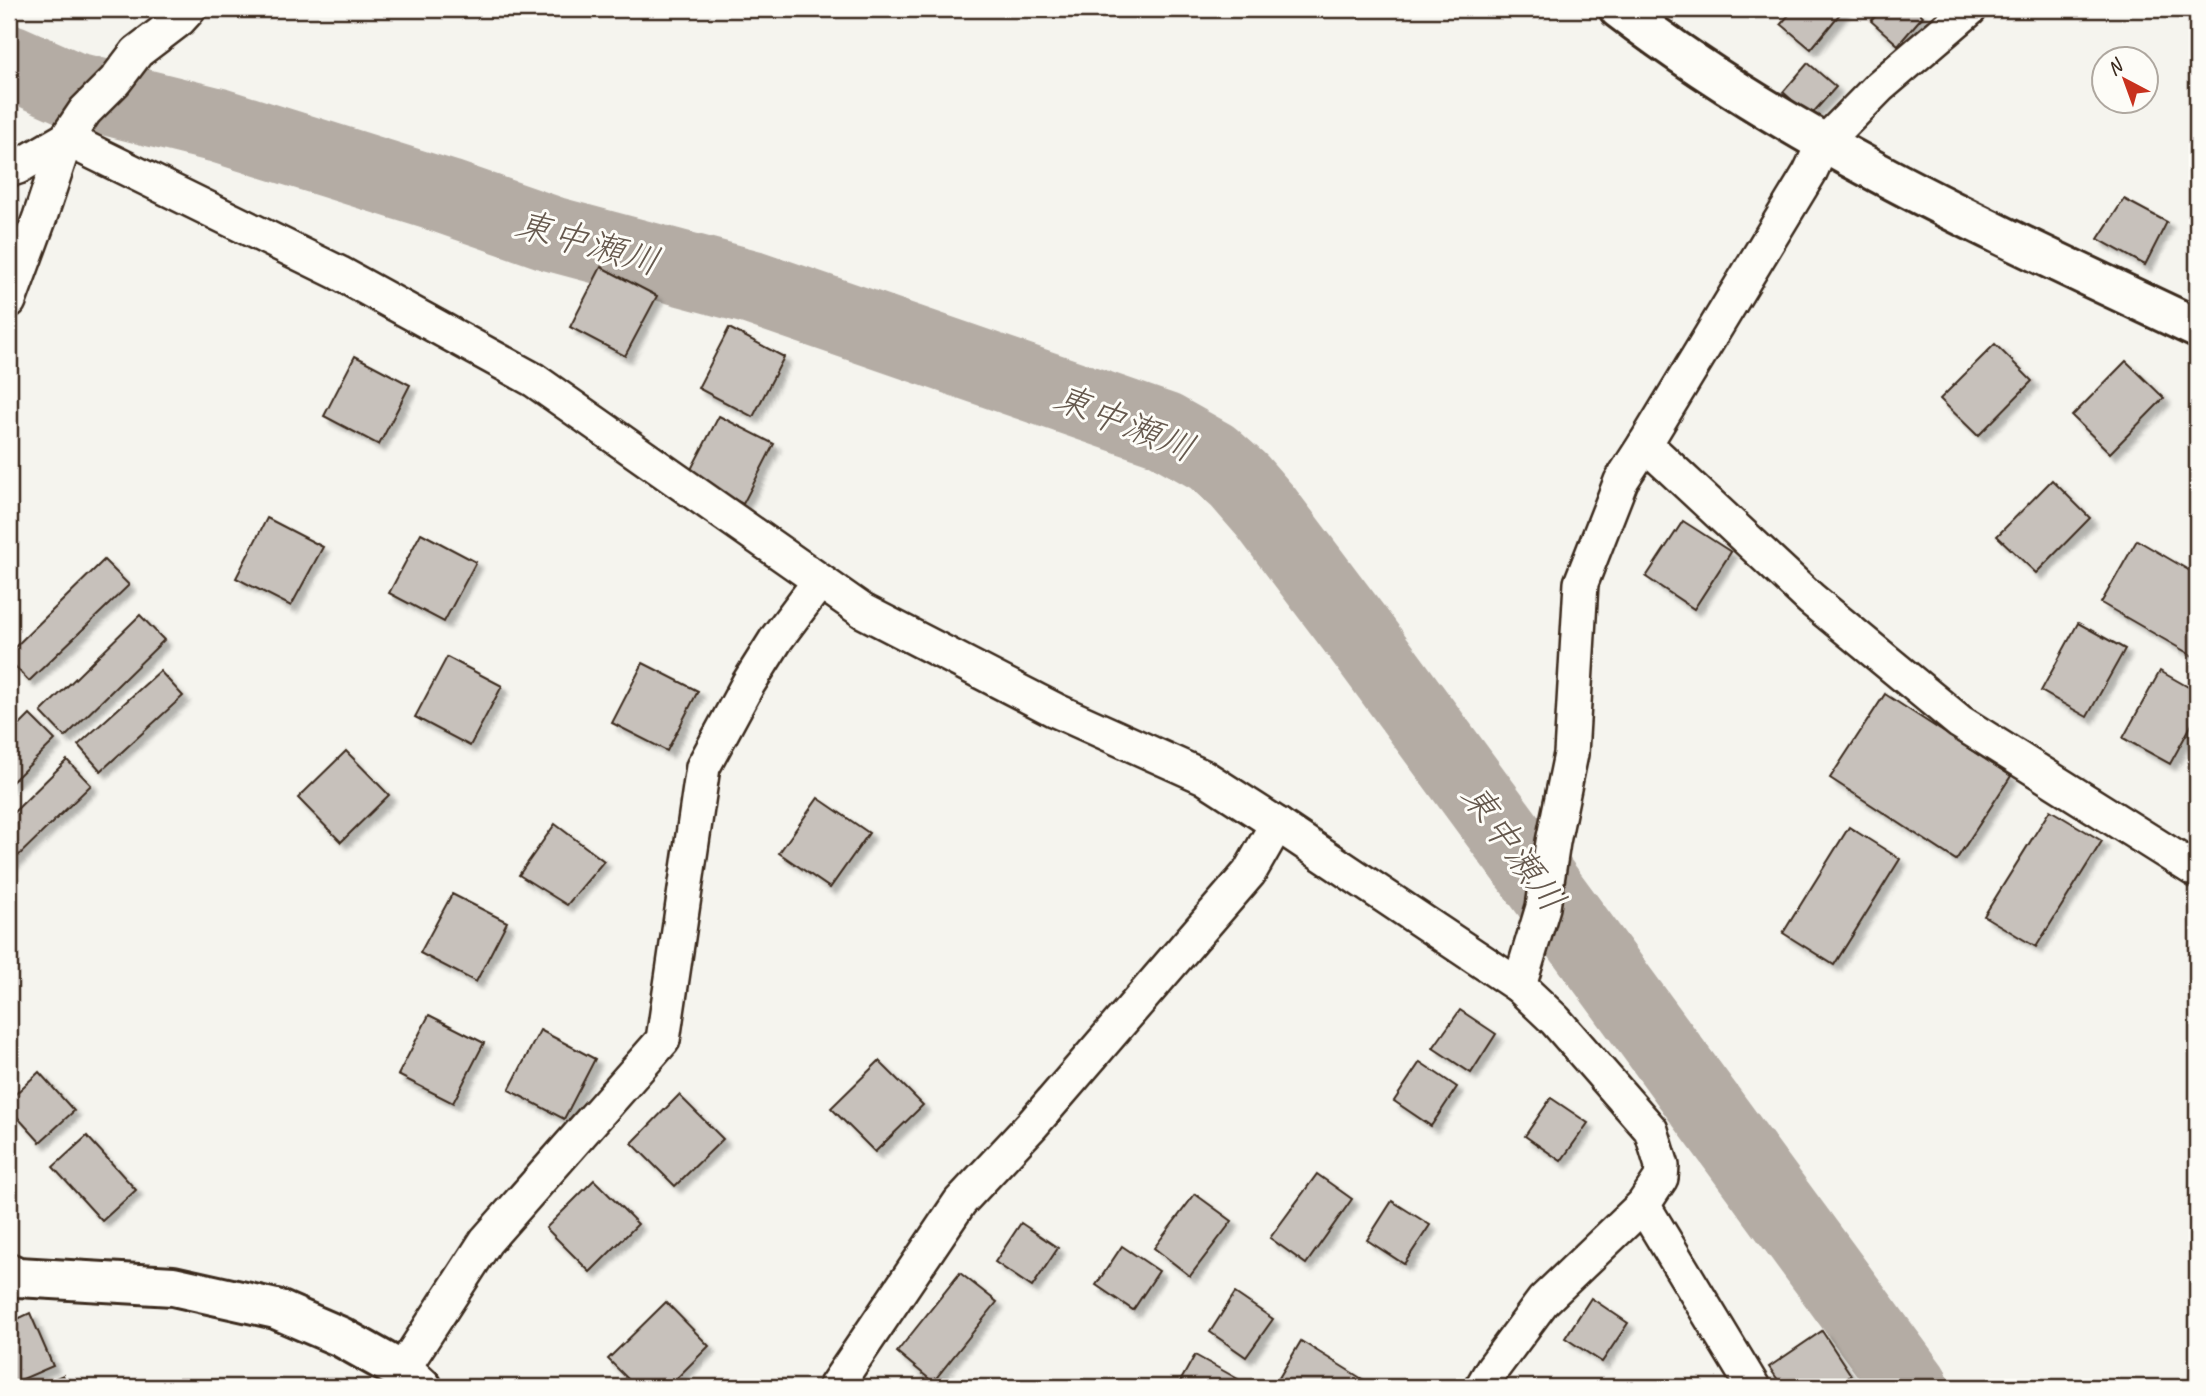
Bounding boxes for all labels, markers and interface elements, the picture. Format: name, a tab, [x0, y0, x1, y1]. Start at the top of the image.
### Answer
north arrow	[2090, 46, 2160, 116]
text: N	[2102, 53, 2129, 81]
water label: 東中瀬川	[510, 199, 665, 285]
water label: 東中瀬川	[1047, 373, 1202, 472]
water label: 東中瀬川	[1451, 774, 1576, 921]

